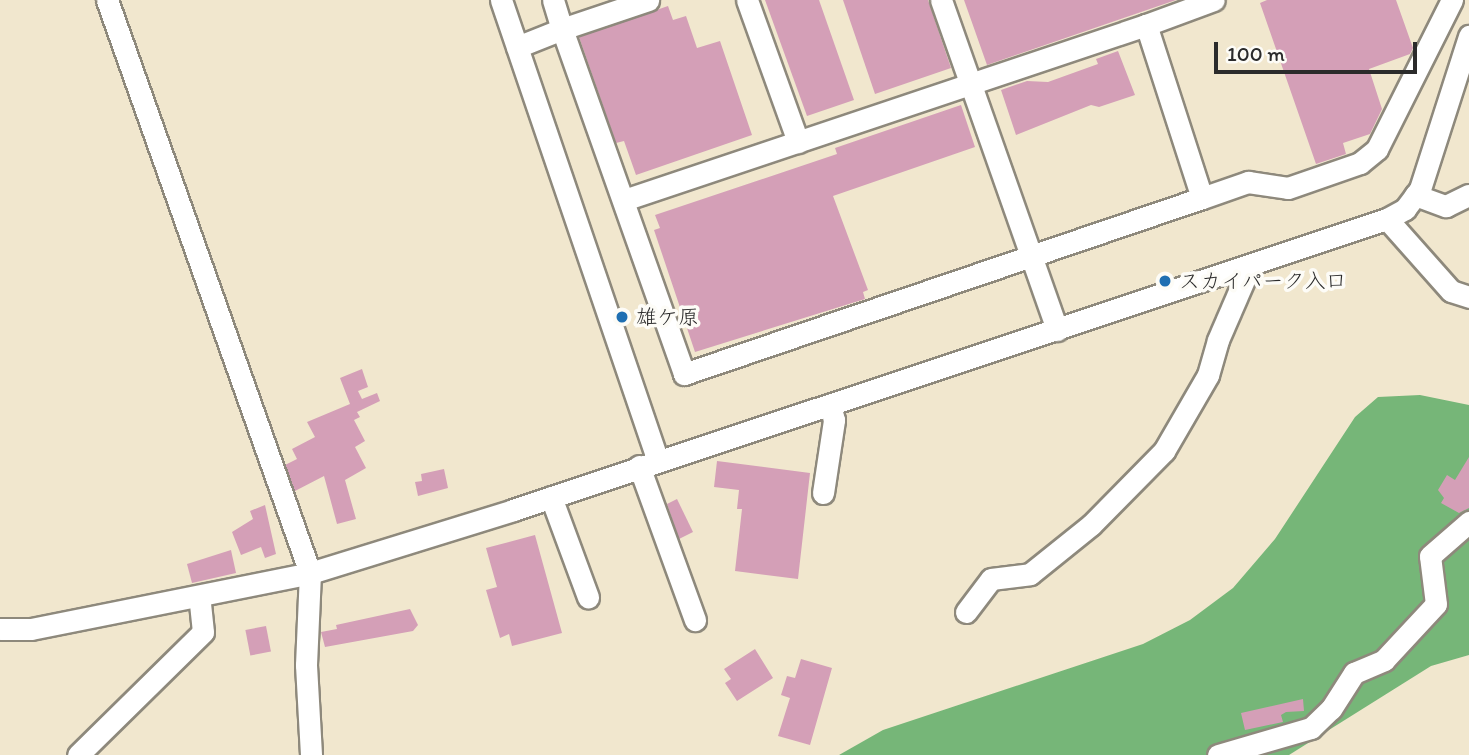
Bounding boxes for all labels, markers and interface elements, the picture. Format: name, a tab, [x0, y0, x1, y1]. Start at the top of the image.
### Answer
scale bar	[1217, 28, 1420, 72]
text: 100 m	[1227, 41, 1285, 66]
place label: スカイパーク入口	[1179, 268, 1347, 294]
marker: スカイパーク入口	[1157, 273, 1173, 289]
place label: 雄ケ原	[636, 304, 699, 330]
marker: 雄ケ原	[614, 309, 630, 325]

